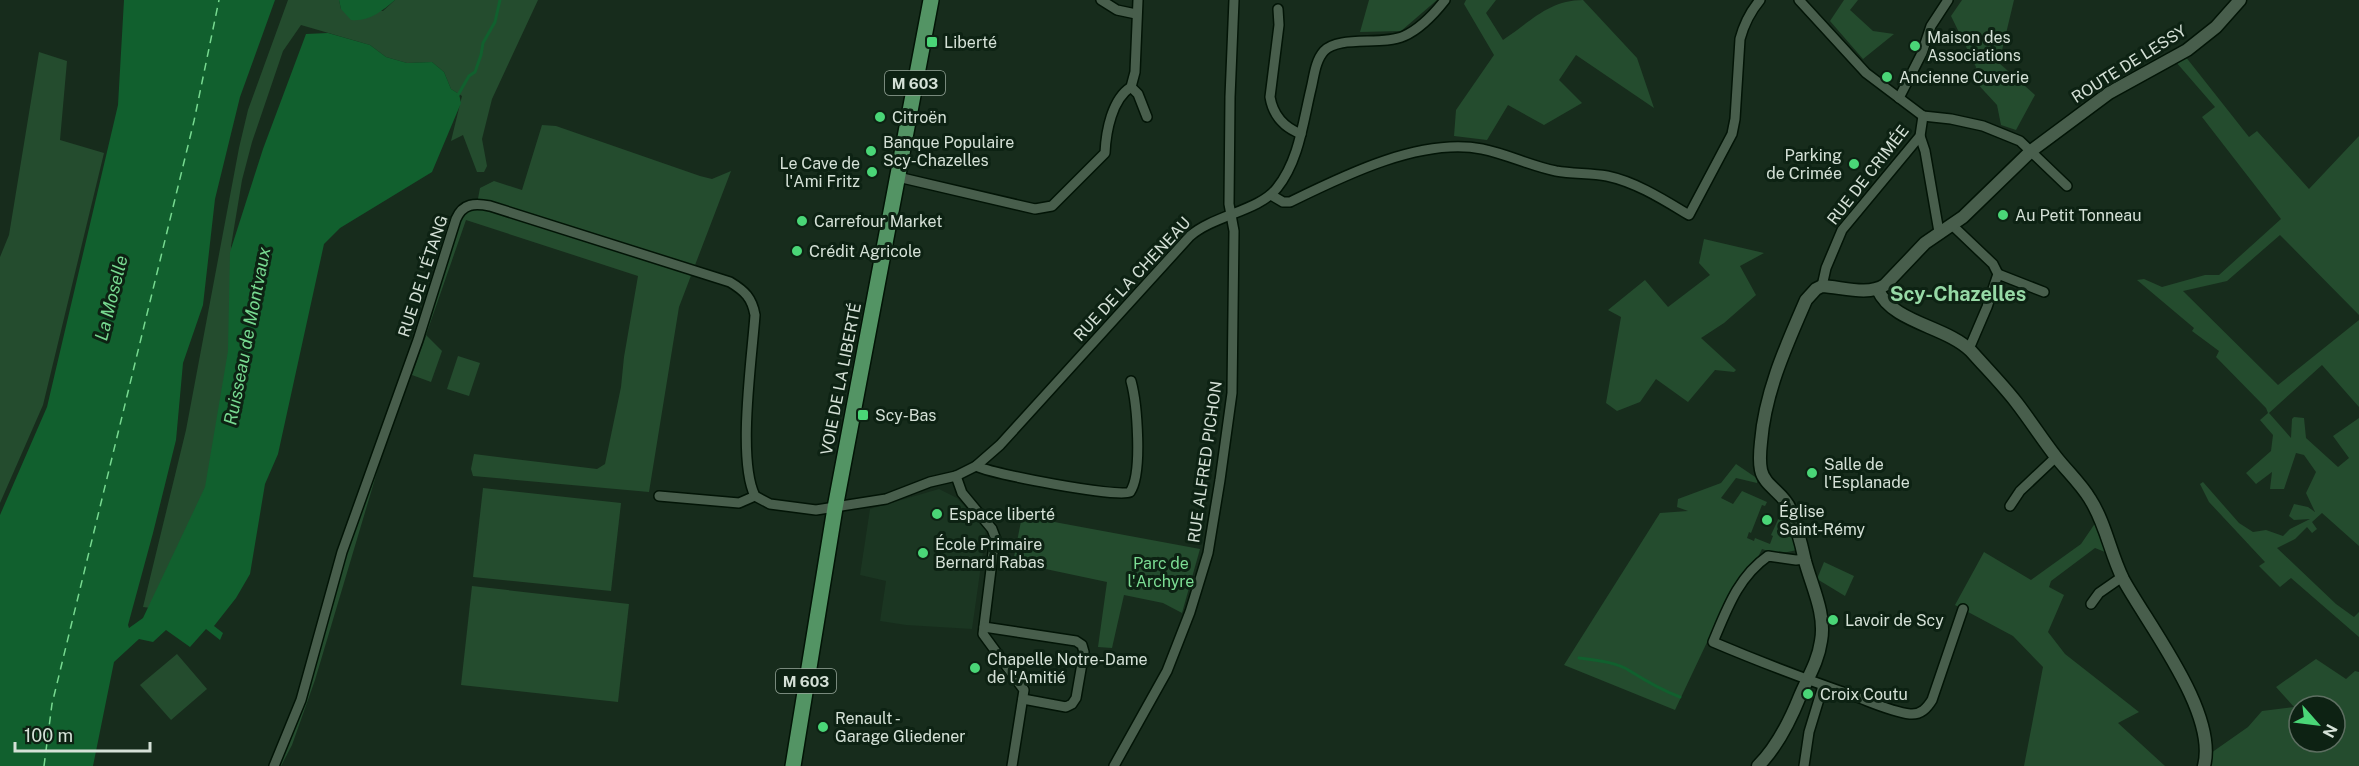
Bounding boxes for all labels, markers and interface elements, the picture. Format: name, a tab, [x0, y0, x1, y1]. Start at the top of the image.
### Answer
street label: ROUTE DE LESSY	[2068, 21, 2190, 107]
place label: Maison des Associations	[1927, 28, 2021, 65]
place label: Liberté	[944, 33, 997, 52]
marker: Liberté	[925, 35, 939, 49]
marker: Maison des Associations	[1908, 39, 1922, 53]
place label: Ancienne Cuverie	[1899, 68, 2029, 87]
marker: Ancienne Cuverie	[1880, 70, 1894, 84]
road number: M 603	[885, 71, 945, 95]
place label: Citroën	[892, 108, 947, 127]
marker: Citroën	[873, 110, 887, 124]
street label: RUE DE CRIMÉE	[1822, 121, 1913, 229]
place label: Banque Populaire Scy-Chazelles	[883, 133, 1014, 170]
marker: Banque Populaire Scy-Chazelles	[864, 144, 878, 158]
place label: Parking de Crimée	[1766, 146, 1842, 183]
place label: Le Cave de l'Ami Fritz	[780, 154, 860, 191]
marker: Parking de Crimée	[1847, 157, 1861, 171]
marker: Le Cave de l'Ami Fritz	[865, 165, 879, 179]
place label: Au Petit Tonneau	[2015, 206, 2141, 225]
marker: Au Petit Tonneau	[1996, 208, 2010, 222]
street label: RUE DE L'ÉTANG	[393, 212, 452, 339]
place label: Carrefour Market	[814, 212, 942, 231]
street label: RUE DE LA CHENEAU	[1070, 213, 1194, 345]
marker: Carrefour Market	[795, 214, 809, 228]
place label: Crédit Agricole	[809, 242, 921, 261]
marker: Crédit Agricole	[790, 244, 804, 258]
water label: Ruisseau de Montvaux	[219, 245, 275, 427]
water label: La Moselle	[90, 253, 132, 343]
district label: Scy-Chazelles	[1890, 282, 2026, 306]
street label: VOIE DE LA LIBERTÉ	[816, 301, 865, 457]
street label: RUE ALFRED PICHON	[1184, 380, 1226, 544]
place label: Scy-Bas	[875, 406, 936, 425]
marker: Scy-Bas	[856, 408, 870, 422]
place label: Salle de l'Esplanade	[1824, 455, 1910, 492]
marker: Salle de l'Esplanade	[1805, 466, 1819, 480]
place label: Église Saint-Rémy	[1779, 501, 1866, 539]
place label: Espace liberté	[949, 505, 1055, 524]
marker: Espace liberté	[930, 507, 944, 521]
marker: Église Saint-Rémy	[1760, 513, 1774, 527]
place label: École Primaire Bernard Rabas	[935, 534, 1045, 572]
marker: École Primaire Bernard Rabas	[916, 546, 930, 560]
park label: Parc de l'Archyre	[1128, 554, 1194, 591]
place label: Lavoir de Scy	[1845, 611, 1944, 630]
marker: Lavoir de Scy	[1826, 613, 1840, 627]
place label: Chapelle Notre-Dame de l'Amitié	[987, 650, 1148, 687]
marker: Chapelle Notre-Dame de l'Amitié	[968, 661, 982, 675]
road number: M 603	[776, 669, 836, 693]
place label: Croix Coutu	[1820, 685, 1908, 704]
marker: Croix Coutu	[1801, 687, 1815, 701]
north arrow	[2287, 694, 2347, 754]
place label: Renault - Garage Gliedener	[835, 709, 966, 746]
scale bar	[15, 715, 150, 753]
marker: Renault - Garage Gliedener	[816, 720, 830, 734]
text: N	[2318, 721, 2341, 741]
text: 100 m	[24, 725, 73, 746]

